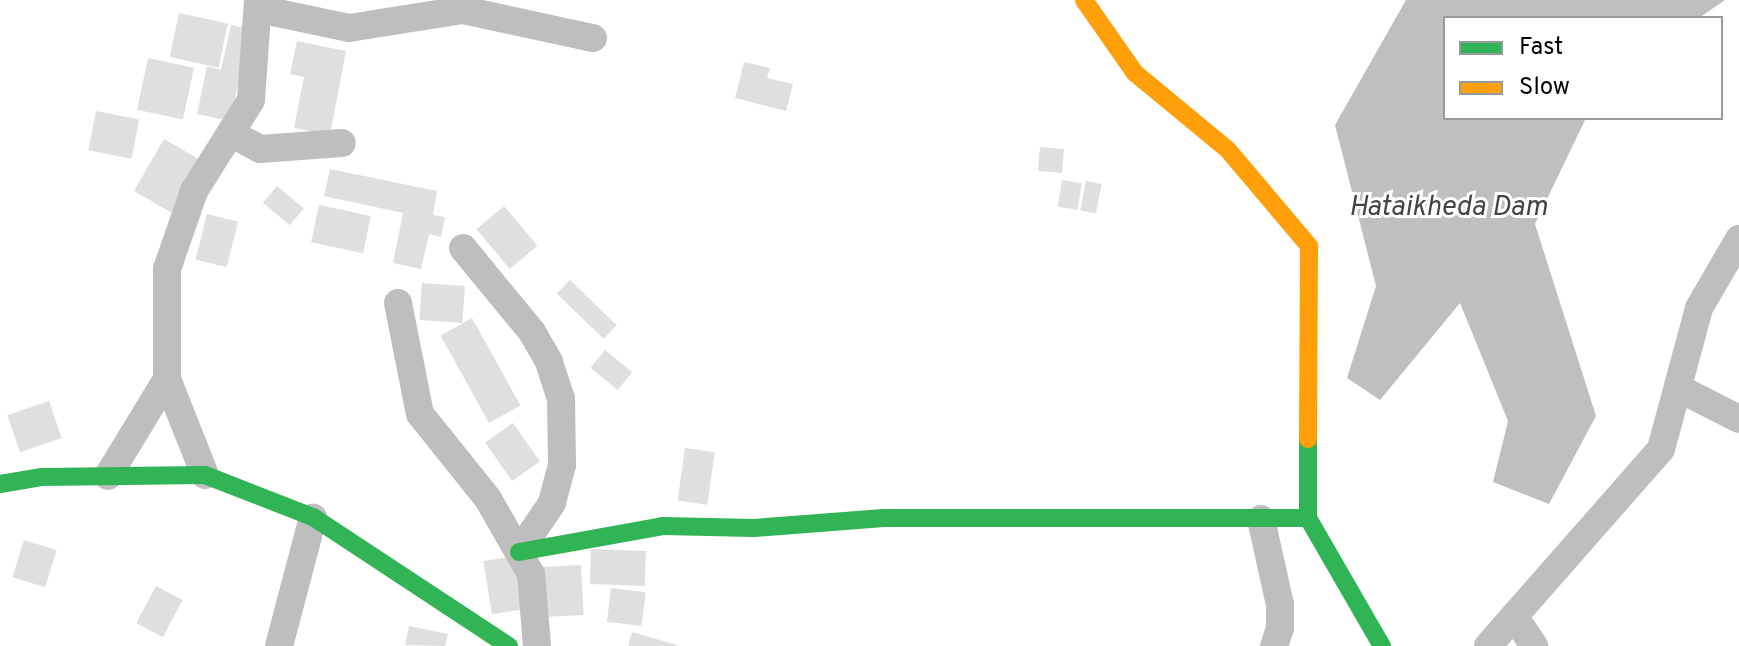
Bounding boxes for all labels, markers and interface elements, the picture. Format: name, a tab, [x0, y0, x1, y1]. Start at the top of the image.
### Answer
legend	[1443, 16, 1723, 120]
text: Fast	[1519, 33, 1563, 63]
text: Slow	[1519, 73, 1570, 103]
water label: Hataikheda Dam	[1349, 191, 1547, 225]

